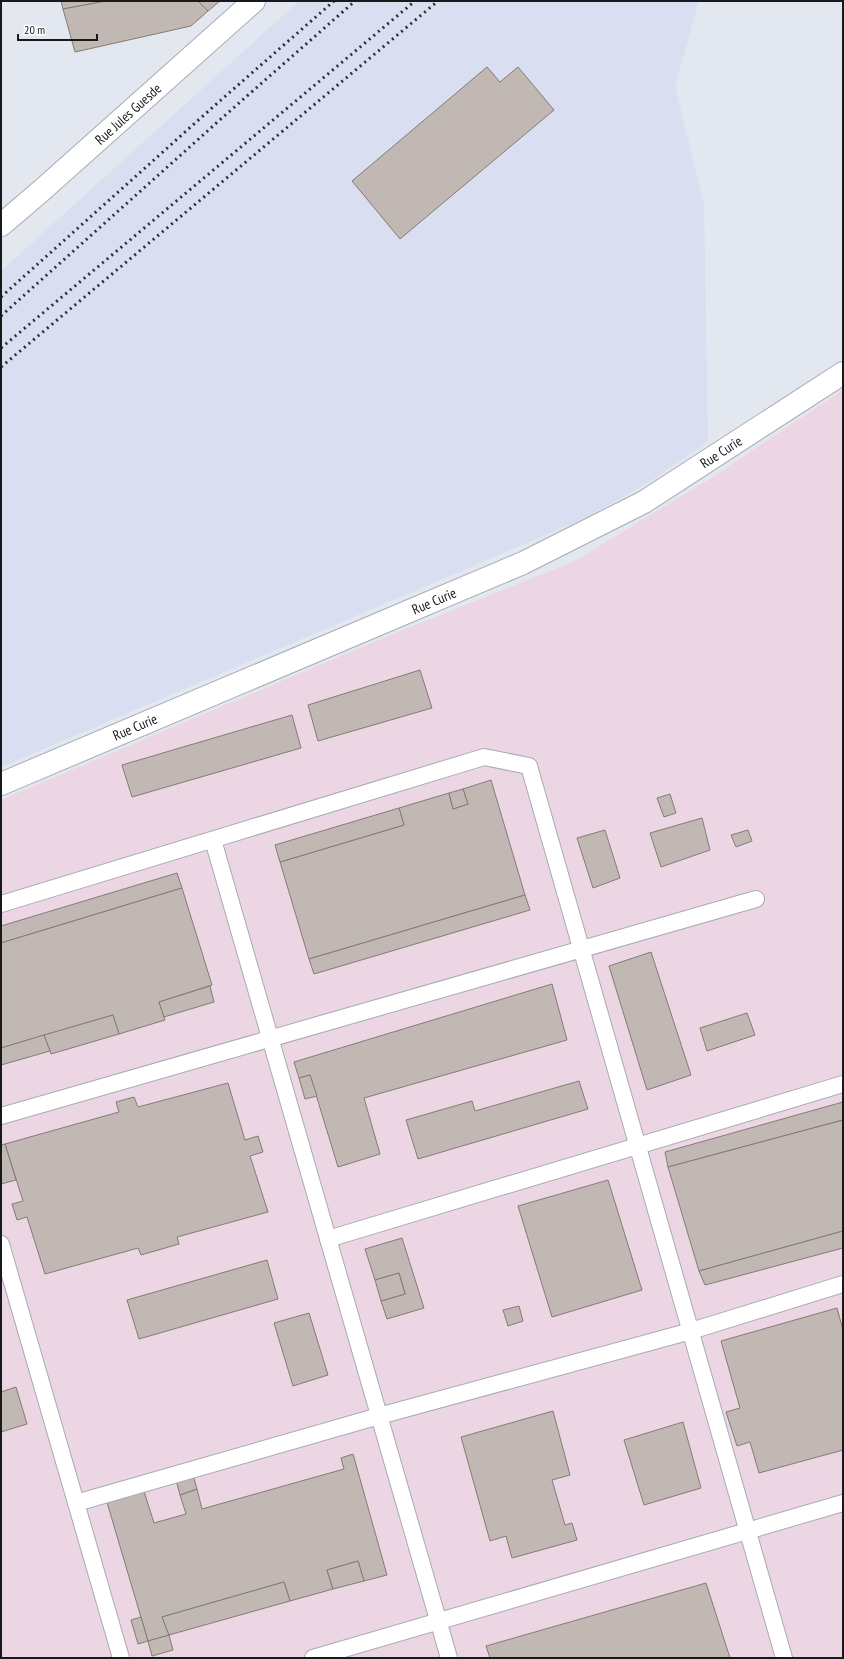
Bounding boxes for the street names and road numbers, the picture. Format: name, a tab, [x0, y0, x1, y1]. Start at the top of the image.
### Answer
street label: Rue Jules Guesde	[91, 79, 165, 148]
street label: Rue Curie	[697, 432, 746, 472]
street label: Rue Curie	[409, 584, 459, 618]
street label: Rue Curie	[110, 710, 160, 744]

